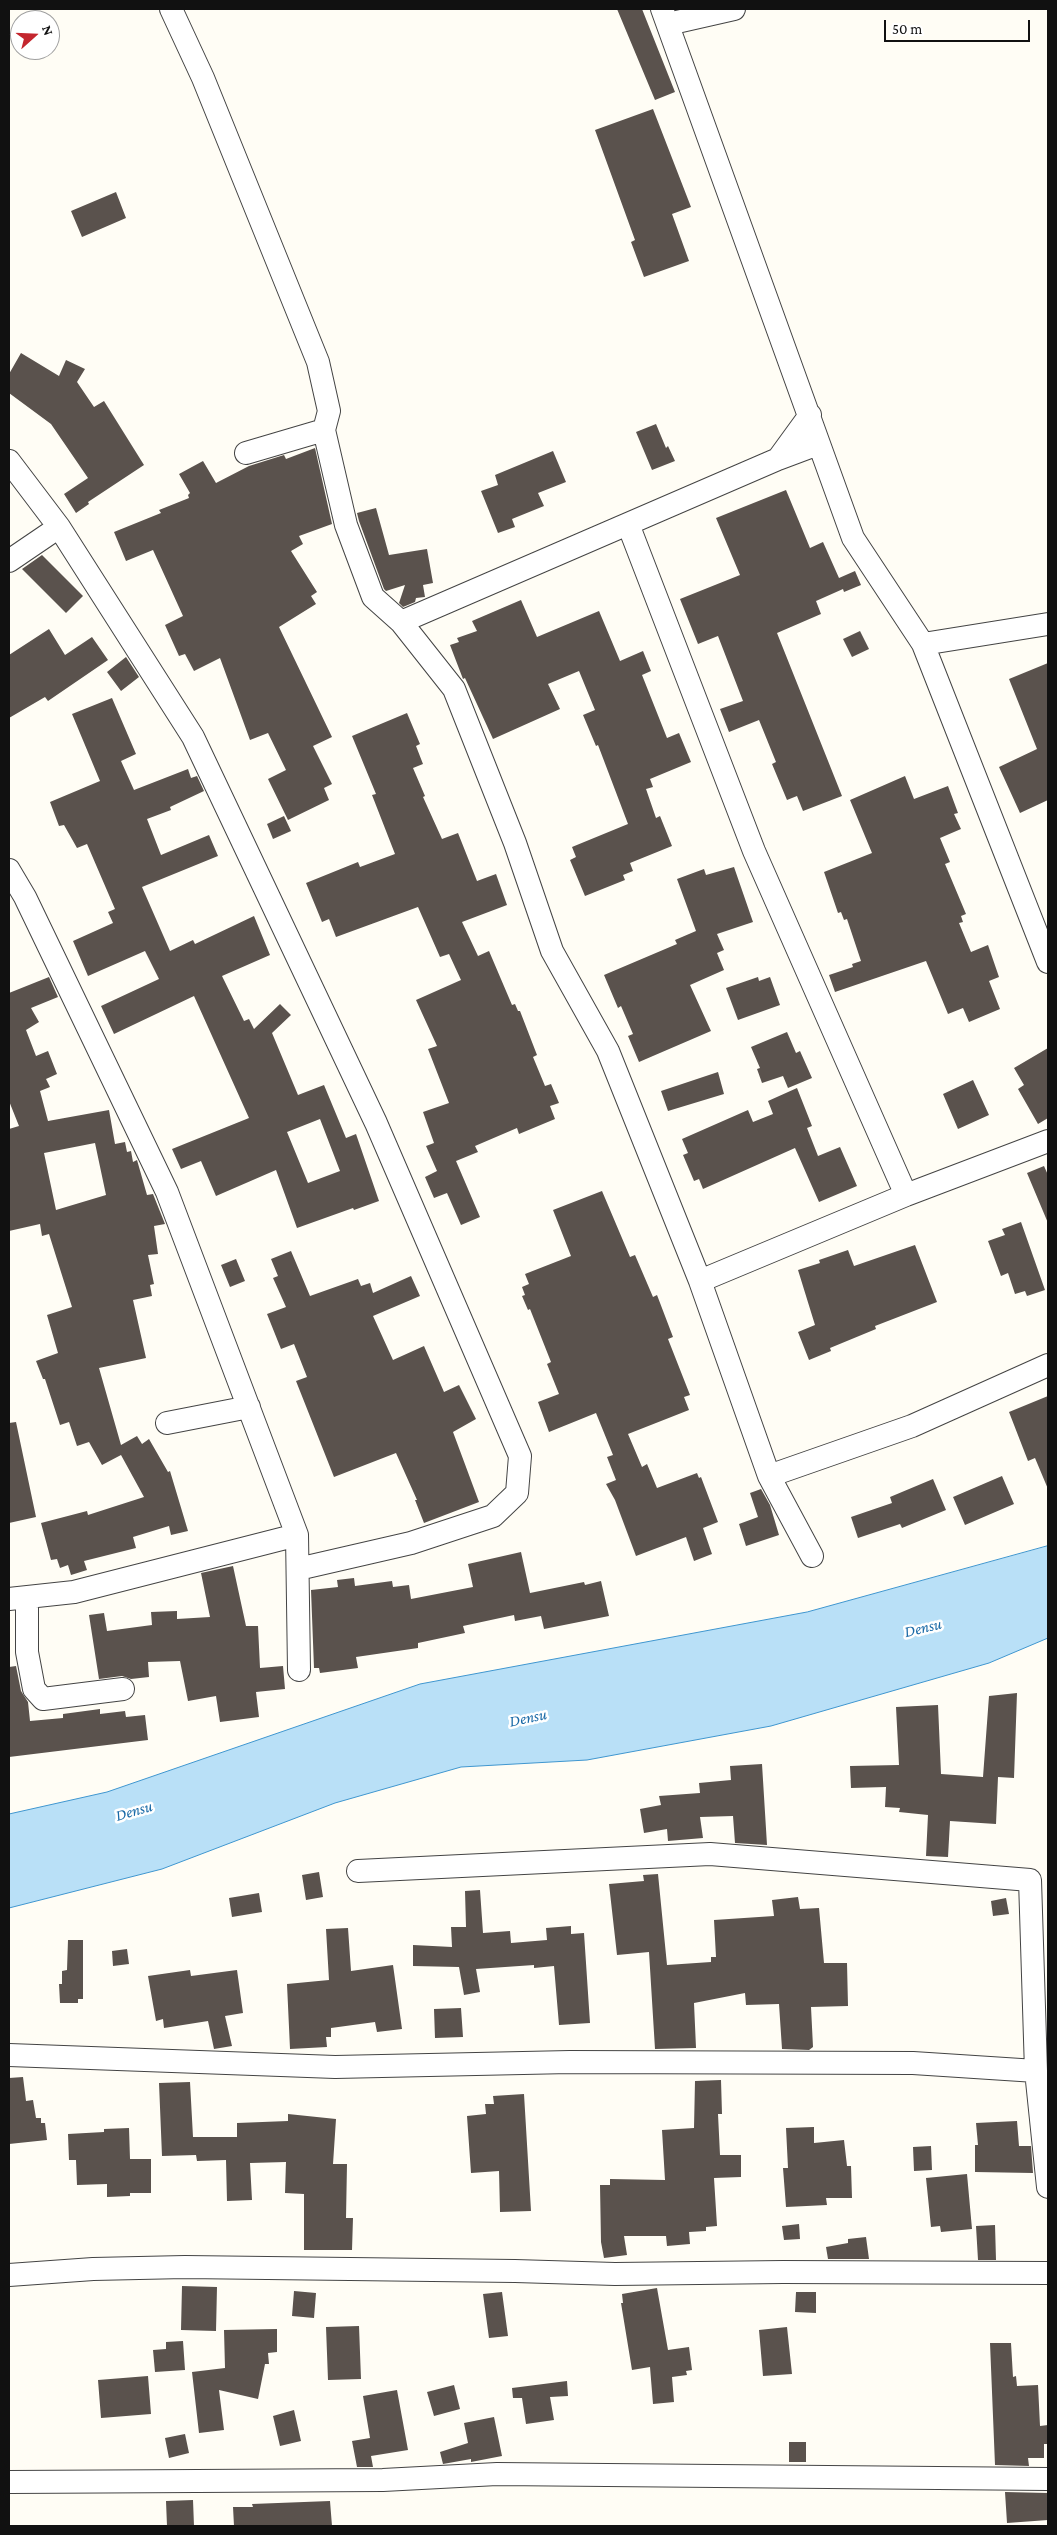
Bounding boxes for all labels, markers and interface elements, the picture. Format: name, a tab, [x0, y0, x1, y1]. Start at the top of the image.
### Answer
north arrow	[10, 10, 60, 60]
scale bar	[887, 10, 1033, 42]
text: 50 m	[892, 21, 922, 37]
text: N	[39, 23, 57, 37]
water label: Densu	[902, 1614, 944, 1642]
water label: Densu	[508, 1705, 548, 1731]
water label: Densu	[113, 1797, 155, 1825]

